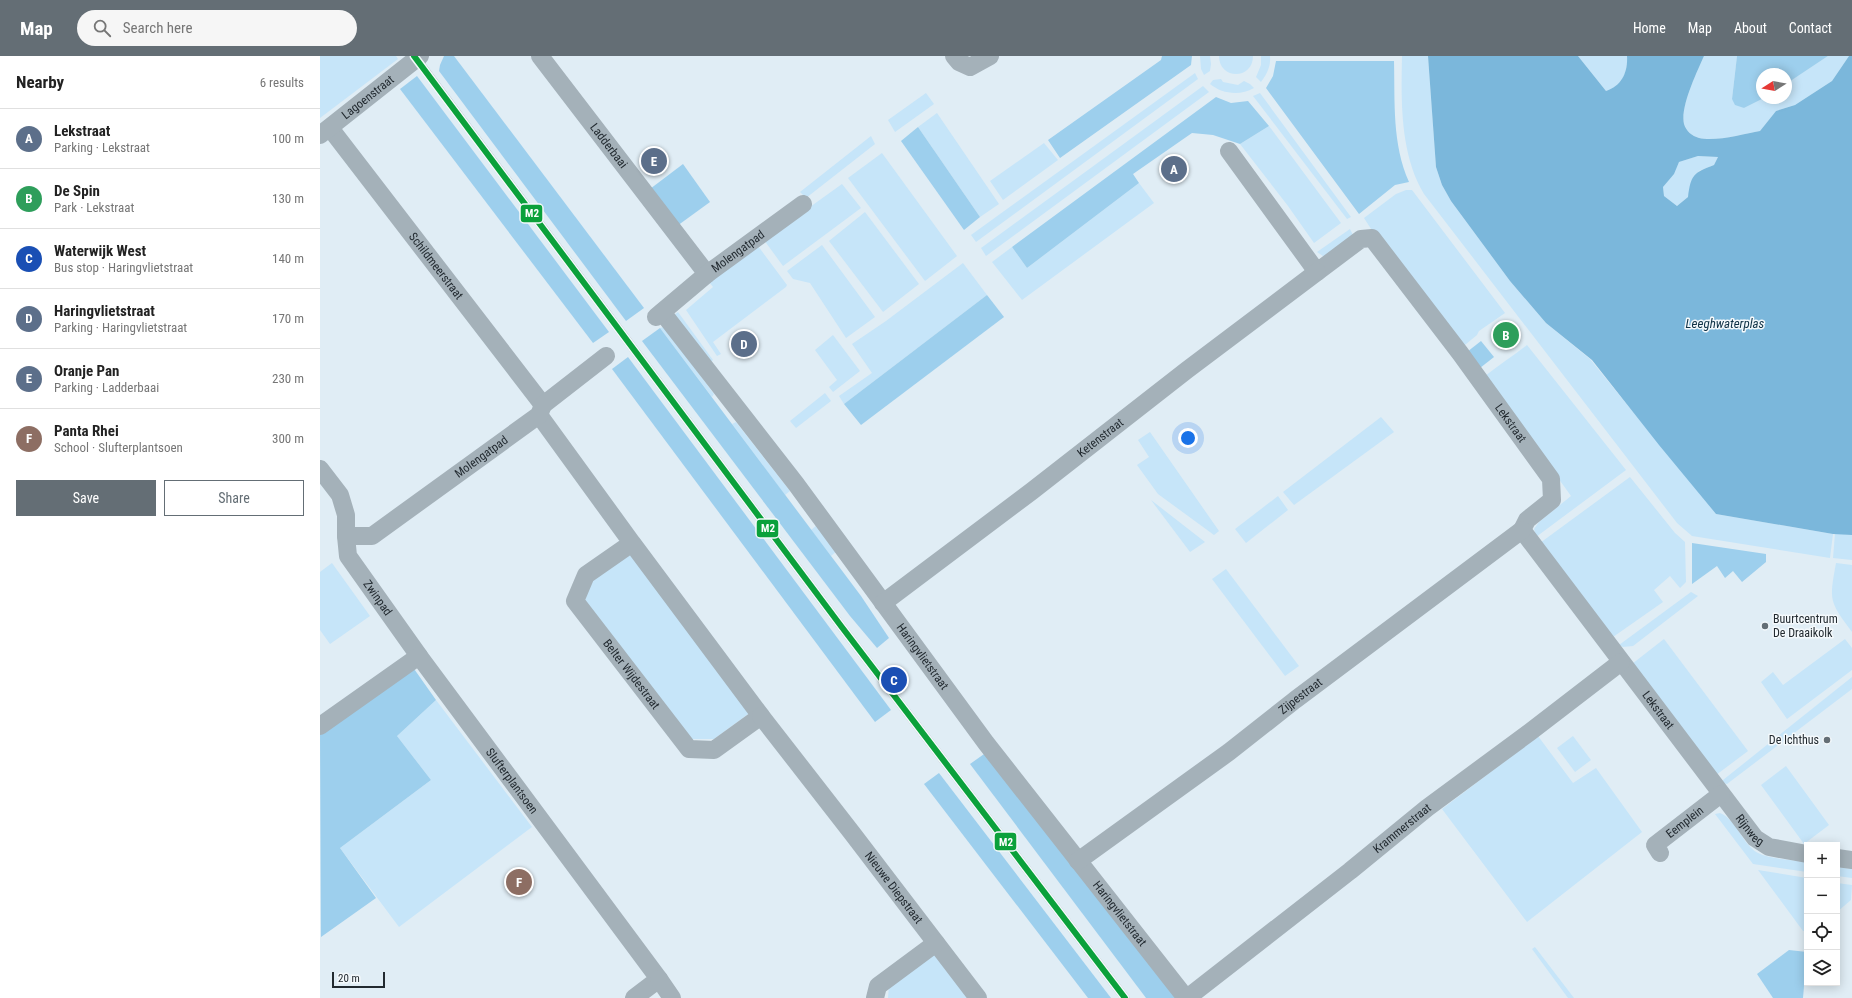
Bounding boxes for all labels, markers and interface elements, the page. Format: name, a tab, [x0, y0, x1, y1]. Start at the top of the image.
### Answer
search box	[77, 10, 357, 46]
text: Map	[20, 17, 53, 40]
icon: search	[91, 17, 113, 39]
text: Search here	[123, 19, 193, 37]
text: Home	[1633, 20, 1666, 36]
text: Map	[1688, 20, 1712, 36]
text: About	[1734, 20, 1767, 36]
text: Contact	[1789, 20, 1832, 36]
north arrow	[1756, 68, 1792, 104]
text: Nearby	[16, 72, 64, 92]
street label: Lagoenstraat	[339, 72, 397, 122]
text: 6 results	[260, 75, 304, 90]
street label: Ladderbaai	[587, 120, 630, 171]
text: Lekstraat	[54, 122, 110, 140]
text: A	[25, 131, 33, 146]
text: 100 m	[272, 131, 304, 146]
text: Parking · Lekstraat	[54, 140, 150, 155]
pin: E	[641, 146, 667, 176]
pin: A	[1161, 154, 1187, 184]
text: De Spin	[54, 182, 100, 200]
text: B	[25, 191, 33, 206]
text: 130 m	[272, 191, 304, 206]
text: Park · Lekstraat	[54, 200, 134, 215]
line badge: M2	[520, 204, 543, 223]
text: M2	[525, 207, 539, 220]
street label: Molengatpad	[709, 227, 767, 275]
street label: Schildmeerstraat	[406, 230, 466, 302]
text: Waterwijk West	[54, 242, 146, 260]
text: C	[25, 251, 33, 266]
text: 140 m	[272, 251, 304, 266]
text: Bus stop · Haringvlietstraat	[54, 260, 193, 275]
text: Haringvlietstraat	[54, 302, 155, 320]
text: D	[25, 311, 33, 326]
text: 170 m	[272, 311, 304, 326]
water label: Leeghwaterplas	[1686, 316, 1765, 331]
text: Parking · Haringvlietstraat	[54, 320, 187, 335]
pin: B	[1493, 320, 1519, 350]
pin: D	[731, 329, 757, 359]
text: Oranje Pan	[54, 362, 119, 380]
text: E	[26, 371, 32, 386]
text: 230 m	[272, 371, 304, 386]
text: Parking · Ladderbaai	[54, 380, 159, 395]
street label: Lekstraat	[1492, 401, 1530, 446]
street label: Ketenstraat	[1074, 415, 1126, 460]
text: Panta Rhei	[54, 422, 119, 440]
your location	[1178, 428, 1198, 448]
text: F	[26, 431, 32, 446]
text: 300 m	[272, 431, 304, 446]
street label: Molengatpad	[452, 433, 511, 481]
text: School · Slufterplantsoen	[54, 440, 183, 455]
button: Save	[16, 480, 156, 516]
button: Share	[164, 480, 304, 516]
line badge: M2	[756, 519, 779, 538]
text: M2	[761, 522, 775, 535]
street label: Zwinpad	[360, 577, 395, 618]
place label: Buurtcentrum De Draaikolk	[1773, 612, 1838, 640]
street label: Haringvlietstraat	[894, 621, 952, 693]
marker: Buurtcentrum De Draaikolk	[1760, 621, 1770, 631]
street label: Belter Wijdestraat	[600, 637, 663, 712]
pin: C	[881, 665, 907, 695]
street label: Zijpestraat	[1276, 675, 1325, 717]
street label: Lekstraat	[1639, 688, 1677, 732]
place label: De Ichthus	[1769, 733, 1819, 747]
marker: De Ichthus	[1822, 735, 1832, 745]
street label: Slufterplantsoen	[483, 745, 541, 817]
street label: Krammerstraat	[1370, 800, 1434, 856]
street label: Eemplein	[1663, 803, 1706, 841]
street label: Rijnweg	[1733, 812, 1767, 849]
line badge: M2	[994, 832, 1017, 851]
text: M2	[999, 836, 1013, 849]
map controls	[1804, 842, 1840, 986]
button: +	[1804, 842, 1840, 878]
street label: Nieuwe Diepstraat	[862, 849, 926, 927]
pin: F	[506, 867, 532, 897]
street label: Haringvlietstraat	[1090, 878, 1150, 949]
button: −	[1804, 878, 1840, 914]
button: locate	[1804, 914, 1840, 950]
button: layers	[1804, 950, 1840, 986]
scale bar	[332, 970, 385, 989]
text: 20 m	[338, 972, 360, 985]

